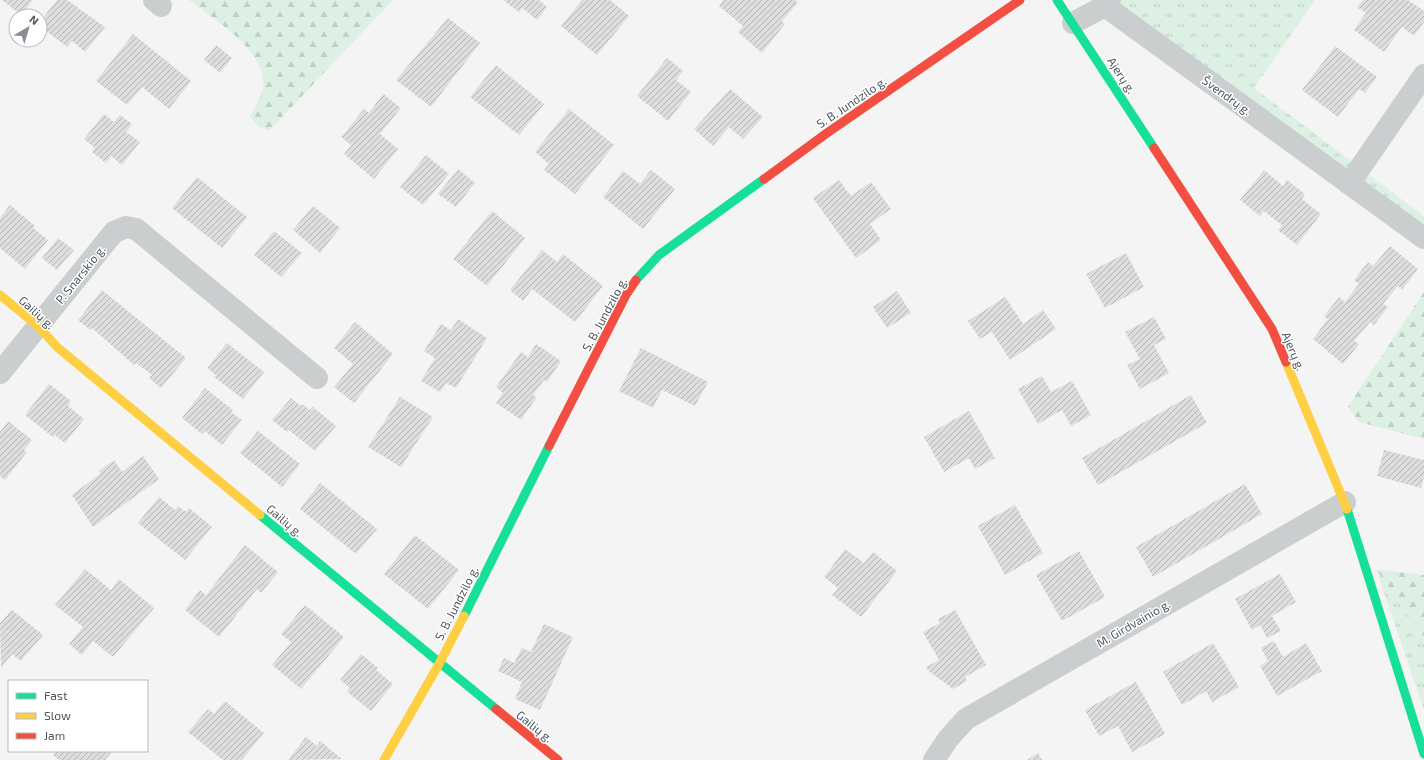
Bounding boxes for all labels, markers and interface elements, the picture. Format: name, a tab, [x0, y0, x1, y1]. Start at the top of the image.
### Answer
north arrow	[8, 8, 48, 48]
text: N	[27, 12, 42, 27]
street label: Ajerų g.	[1104, 54, 1139, 96]
street label: Švendrų g.	[1200, 73, 1254, 117]
street label: S. B. Jundzilo g.	[813, 74, 889, 130]
street label: P. Snarskio g.	[52, 242, 108, 306]
street label: S. B. Jundzilo g.	[579, 275, 629, 353]
street label: Gailių g.	[16, 293, 58, 331]
street label: Ajerų g.	[1279, 330, 1308, 373]
street label: Gailių g.	[264, 501, 306, 539]
street label: S. B. Jundzilo g.	[431, 564, 481, 642]
street label: M. Girdvainio g.	[1094, 596, 1172, 650]
legend	[8, 680, 148, 752]
text: Fast	[44, 688, 68, 702]
street label: Gailių g.	[514, 707, 556, 745]
text: Slow	[44, 708, 71, 722]
text: Jam	[44, 728, 65, 742]

